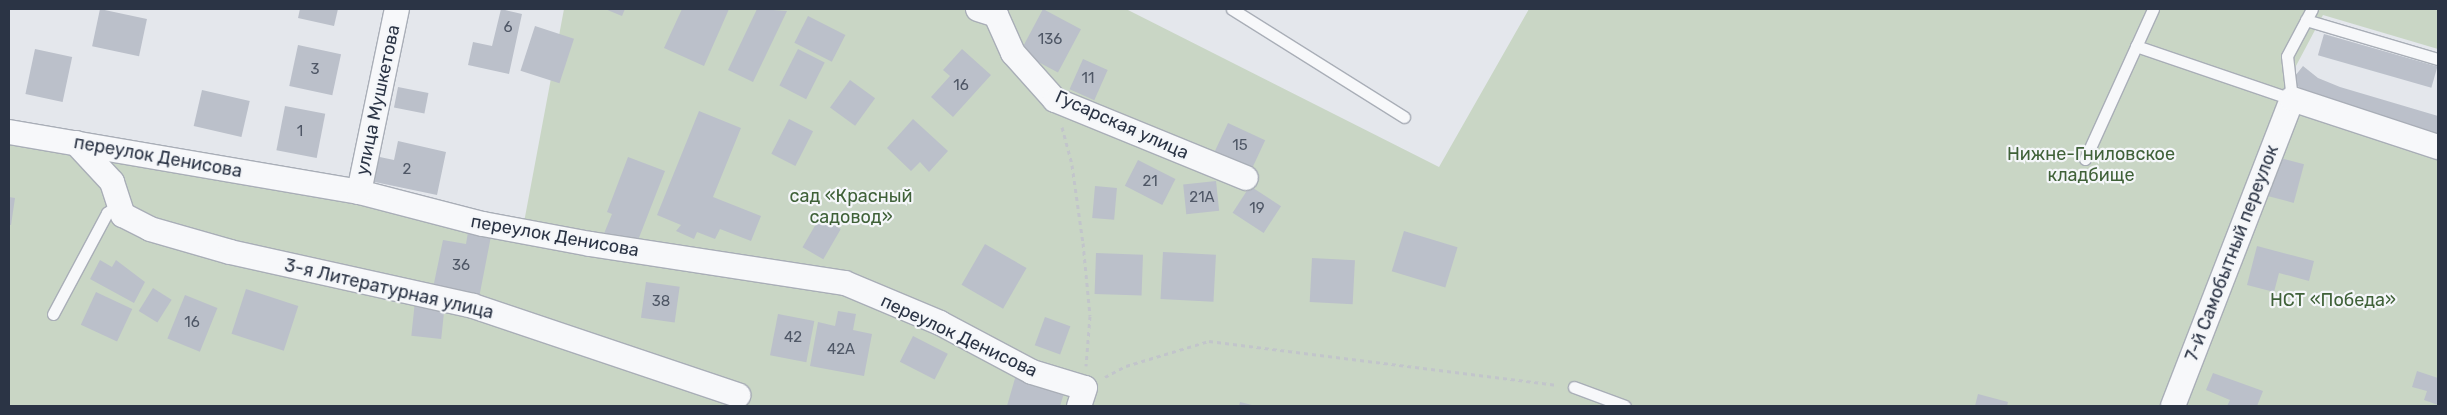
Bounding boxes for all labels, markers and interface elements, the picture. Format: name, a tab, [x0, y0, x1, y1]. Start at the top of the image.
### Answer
house number: 6	[503, 19, 513, 37]
street label: улица Мушкетова	[351, 23, 405, 177]
house number: 136	[1038, 31, 1062, 49]
house number: 3	[310, 61, 320, 79]
house number: 11	[1082, 70, 1094, 88]
house number: 16	[953, 77, 969, 95]
street label: Гусарская улица	[1052, 86, 1192, 164]
house number: 1	[297, 123, 303, 141]
street label: переулок Денисова	[72, 132, 244, 182]
house number: 15	[1232, 137, 1248, 155]
street label: 7-й Самобытный переулок	[2181, 142, 2283, 364]
park label: Нижне-Гниловское кладбище	[2007, 144, 2175, 186]
house number: 2	[403, 161, 411, 179]
house number: 21	[1142, 173, 1158, 191]
park label: сад «Красный садовод»	[790, 186, 912, 228]
house number: 21А	[1189, 189, 1215, 207]
house number: 19	[1249, 200, 1265, 218]
street label: переулок Денисова	[469, 211, 641, 261]
street label: 3-я Литературная улица	[282, 254, 496, 324]
house number: 36	[452, 257, 470, 275]
park label: НСТ «Победа»	[2270, 289, 2396, 311]
street label: переулок Денисова	[877, 290, 1041, 382]
house number: 38	[652, 293, 670, 311]
house number: 16	[184, 314, 200, 332]
house number: 42	[784, 329, 802, 347]
house number: 42А	[827, 341, 855, 359]

